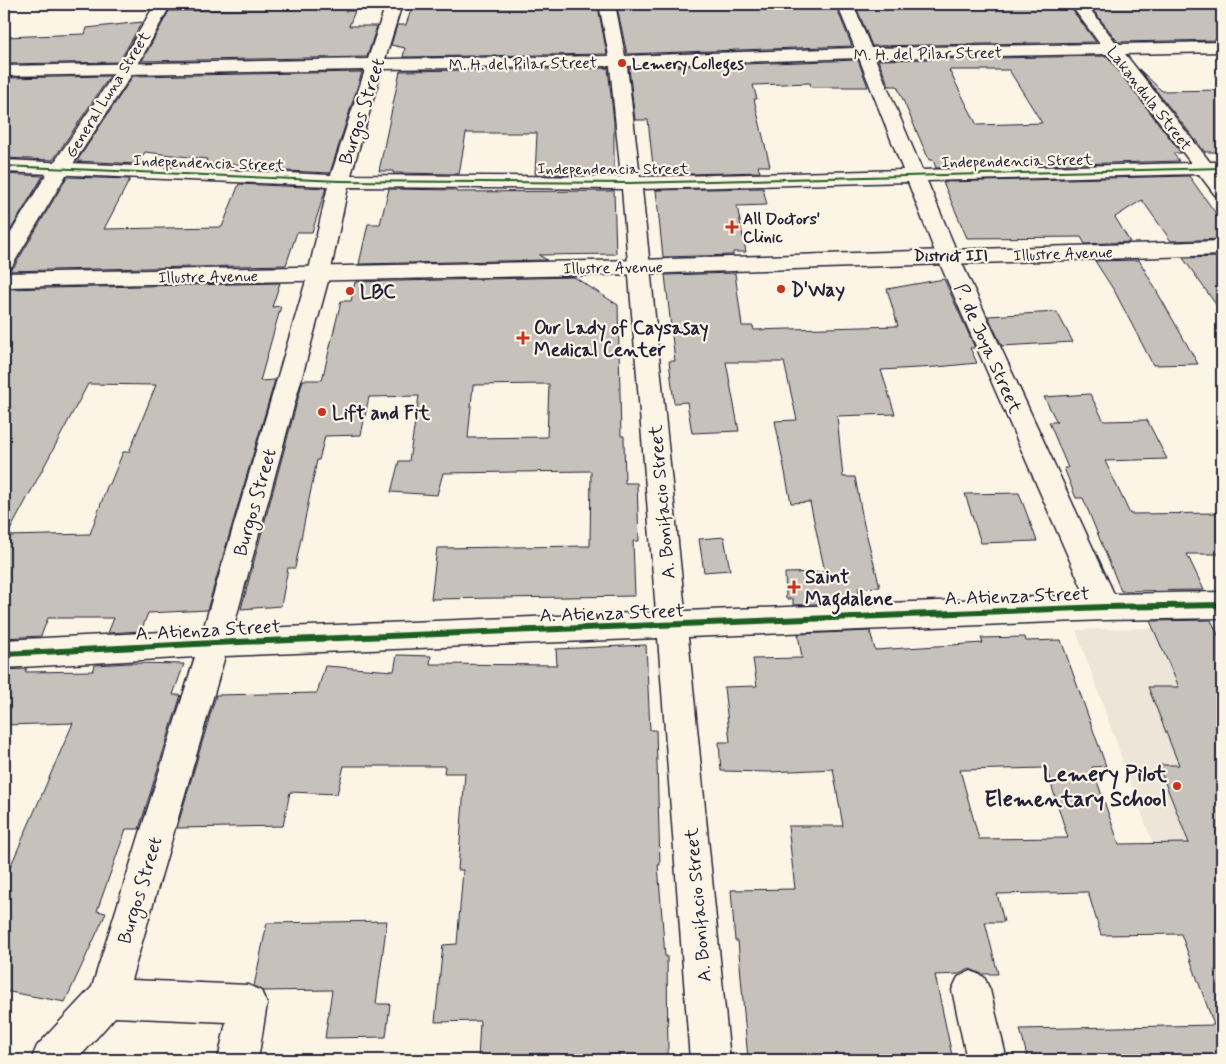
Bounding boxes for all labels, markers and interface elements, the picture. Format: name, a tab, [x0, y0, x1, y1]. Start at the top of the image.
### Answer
street label: General Luna Street	[61, 27, 156, 162]
street label: M. H. del Pilar Street	[854, 43, 1003, 66]
street label: Lakandula Street	[1102, 43, 1196, 156]
street label: M. H. del Pilar Street	[449, 53, 598, 76]
place label: Lemery Colleges	[632, 54, 745, 77]
street label: Burgos Street	[333, 55, 393, 169]
marker: Lemery Colleges	[616, 57, 628, 69]
street label: Independencia Street	[133, 150, 286, 177]
street label: Independencia Street	[941, 150, 1094, 173]
street label: Independencia Street	[537, 159, 689, 180]
place label: All Doctors' Clinic	[743, 209, 820, 248]
marker: All Doctors' Clinic	[725, 220, 739, 234]
street label: Illustre Avenue	[1013, 242, 1113, 267]
district label: District III	[914, 246, 988, 267]
street label: Illustre Avenue	[563, 257, 663, 280]
street label: Illustre Avenue	[158, 266, 258, 289]
place label: D'Way	[791, 278, 845, 303]
place label: LBC	[360, 280, 396, 305]
street label: P. de Joya Street	[948, 280, 1027, 417]
marker: D'Way	[775, 283, 787, 295]
marker: LBC	[344, 285, 356, 297]
place label: Our Lady of Caysasay Medical Center	[534, 316, 709, 363]
marker: Our Lady of Caysasay Medical Center	[516, 331, 530, 345]
place label: Lift and Fit	[332, 401, 431, 426]
marker: Lift and Fit	[316, 406, 328, 418]
street label: A. Bonifacio Street	[643, 424, 682, 580]
street label: Burgos Street	[228, 446, 285, 560]
place label: Saint Magdalene	[805, 565, 894, 615]
marker: Saint Magdalene	[787, 580, 801, 594]
street label: A. Atienza Street	[944, 581, 1090, 612]
street label: A. Atienza Street	[539, 598, 685, 629]
street label: A. Atienza Street	[135, 614, 281, 647]
place label: Lemery Pilot Elementary School	[984, 761, 1168, 814]
marker: Lemery Pilot Elementary School	[1171, 780, 1183, 792]
street label: A. Bonifacio Street	[679, 827, 718, 983]
street label: Burgos Street	[112, 834, 171, 948]

